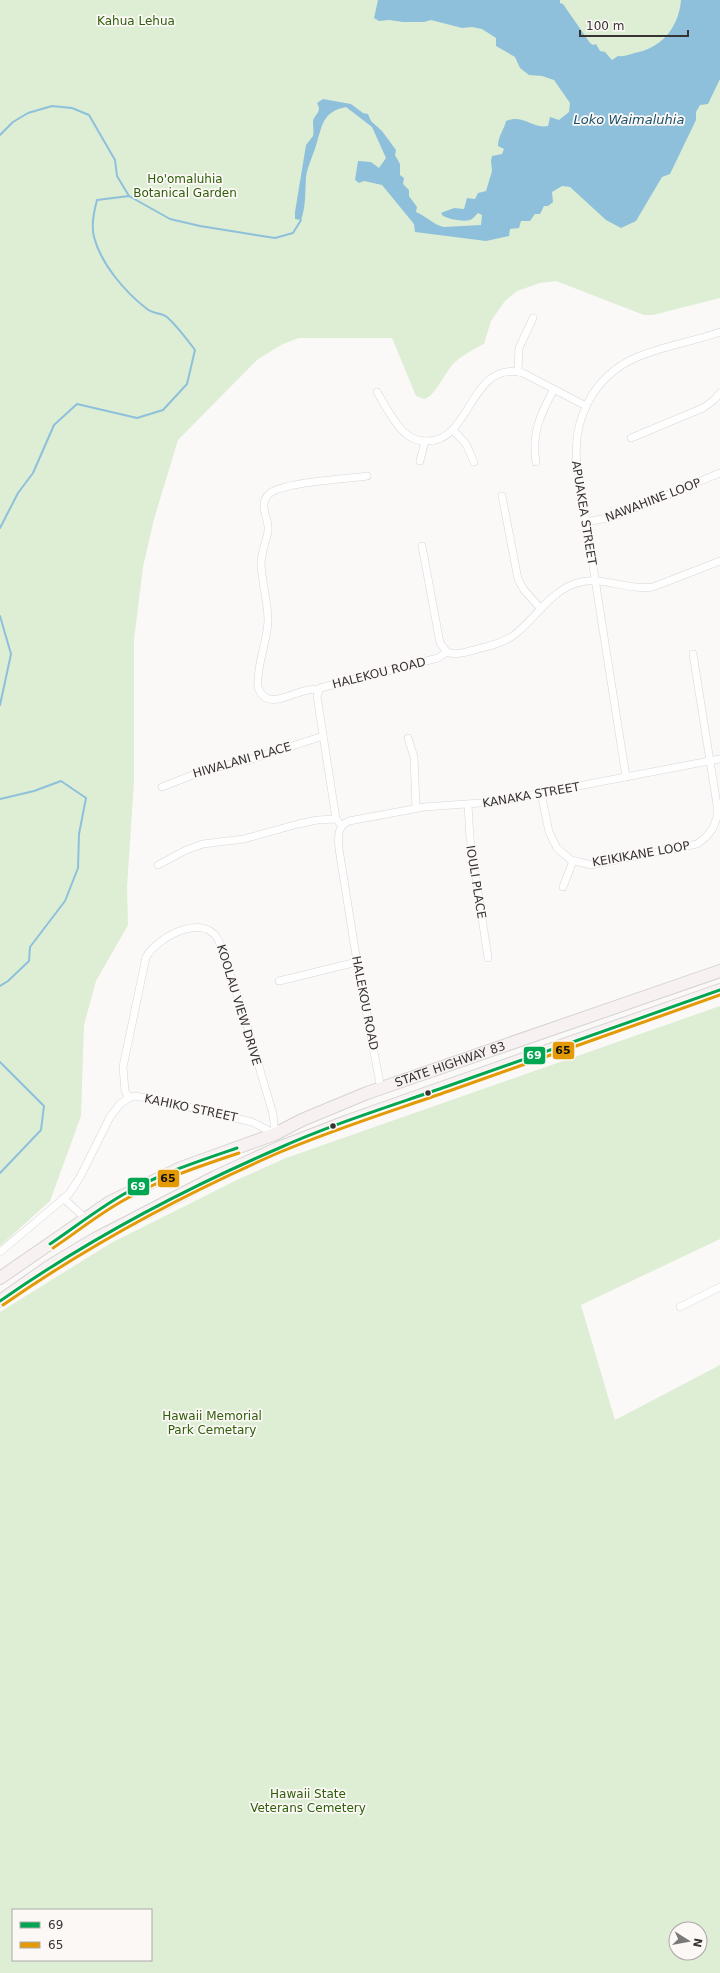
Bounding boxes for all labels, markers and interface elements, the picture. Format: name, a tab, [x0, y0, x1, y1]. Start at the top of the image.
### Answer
scale bar	[580, 12, 688, 38]
park label: Kahua Lehua	[97, 14, 175, 28]
text: 100 m	[586, 19, 624, 33]
water label: Loko Waimaluhia	[574, 112, 684, 127]
park label: Ho'omaluhia Botanical Garden	[133, 172, 237, 200]
street label: APUAKEA STREET	[569, 460, 599, 567]
street label: NAWAHINE LOOP	[603, 475, 703, 525]
street label: HALEKOU ROAD	[331, 655, 427, 691]
street label: HIWALANI PLACE	[191, 739, 293, 781]
street label: KANAKA STREET	[481, 779, 581, 810]
street label: KEIKIKANE LOOP	[591, 839, 691, 869]
street label: IOULI PLACE	[463, 844, 489, 920]
street label: KOOLAU VIEW DRIVE	[214, 943, 264, 1067]
street label: HALEKOU ROAD	[349, 955, 381, 1051]
street label: STATE HIGHWAY 83	[393, 1039, 507, 1090]
line badge: 65	[552, 1041, 575, 1060]
text: 65	[555, 1044, 571, 1057]
line badge: 69	[523, 1046, 546, 1065]
text: 69	[526, 1049, 542, 1062]
unlabelled marker	[423, 1088, 433, 1098]
street label: KAHIKO STREET	[143, 1091, 239, 1125]
unlabelled marker	[328, 1121, 338, 1131]
line badge: 65	[157, 1169, 180, 1188]
text: 65	[160, 1172, 176, 1185]
line badge: 69	[127, 1177, 150, 1196]
text: 69	[130, 1180, 146, 1193]
park label: Hawaii Memorial Park Cemetary	[162, 1409, 262, 1437]
park label: Hawaii State Veterans Cemetery	[250, 1787, 366, 1815]
legend	[12, 1909, 152, 1961]
text: 69	[48, 1918, 63, 1932]
north arrow	[668, 1921, 708, 1961]
text: N	[690, 1937, 705, 1949]
text: 65	[48, 1938, 63, 1952]

